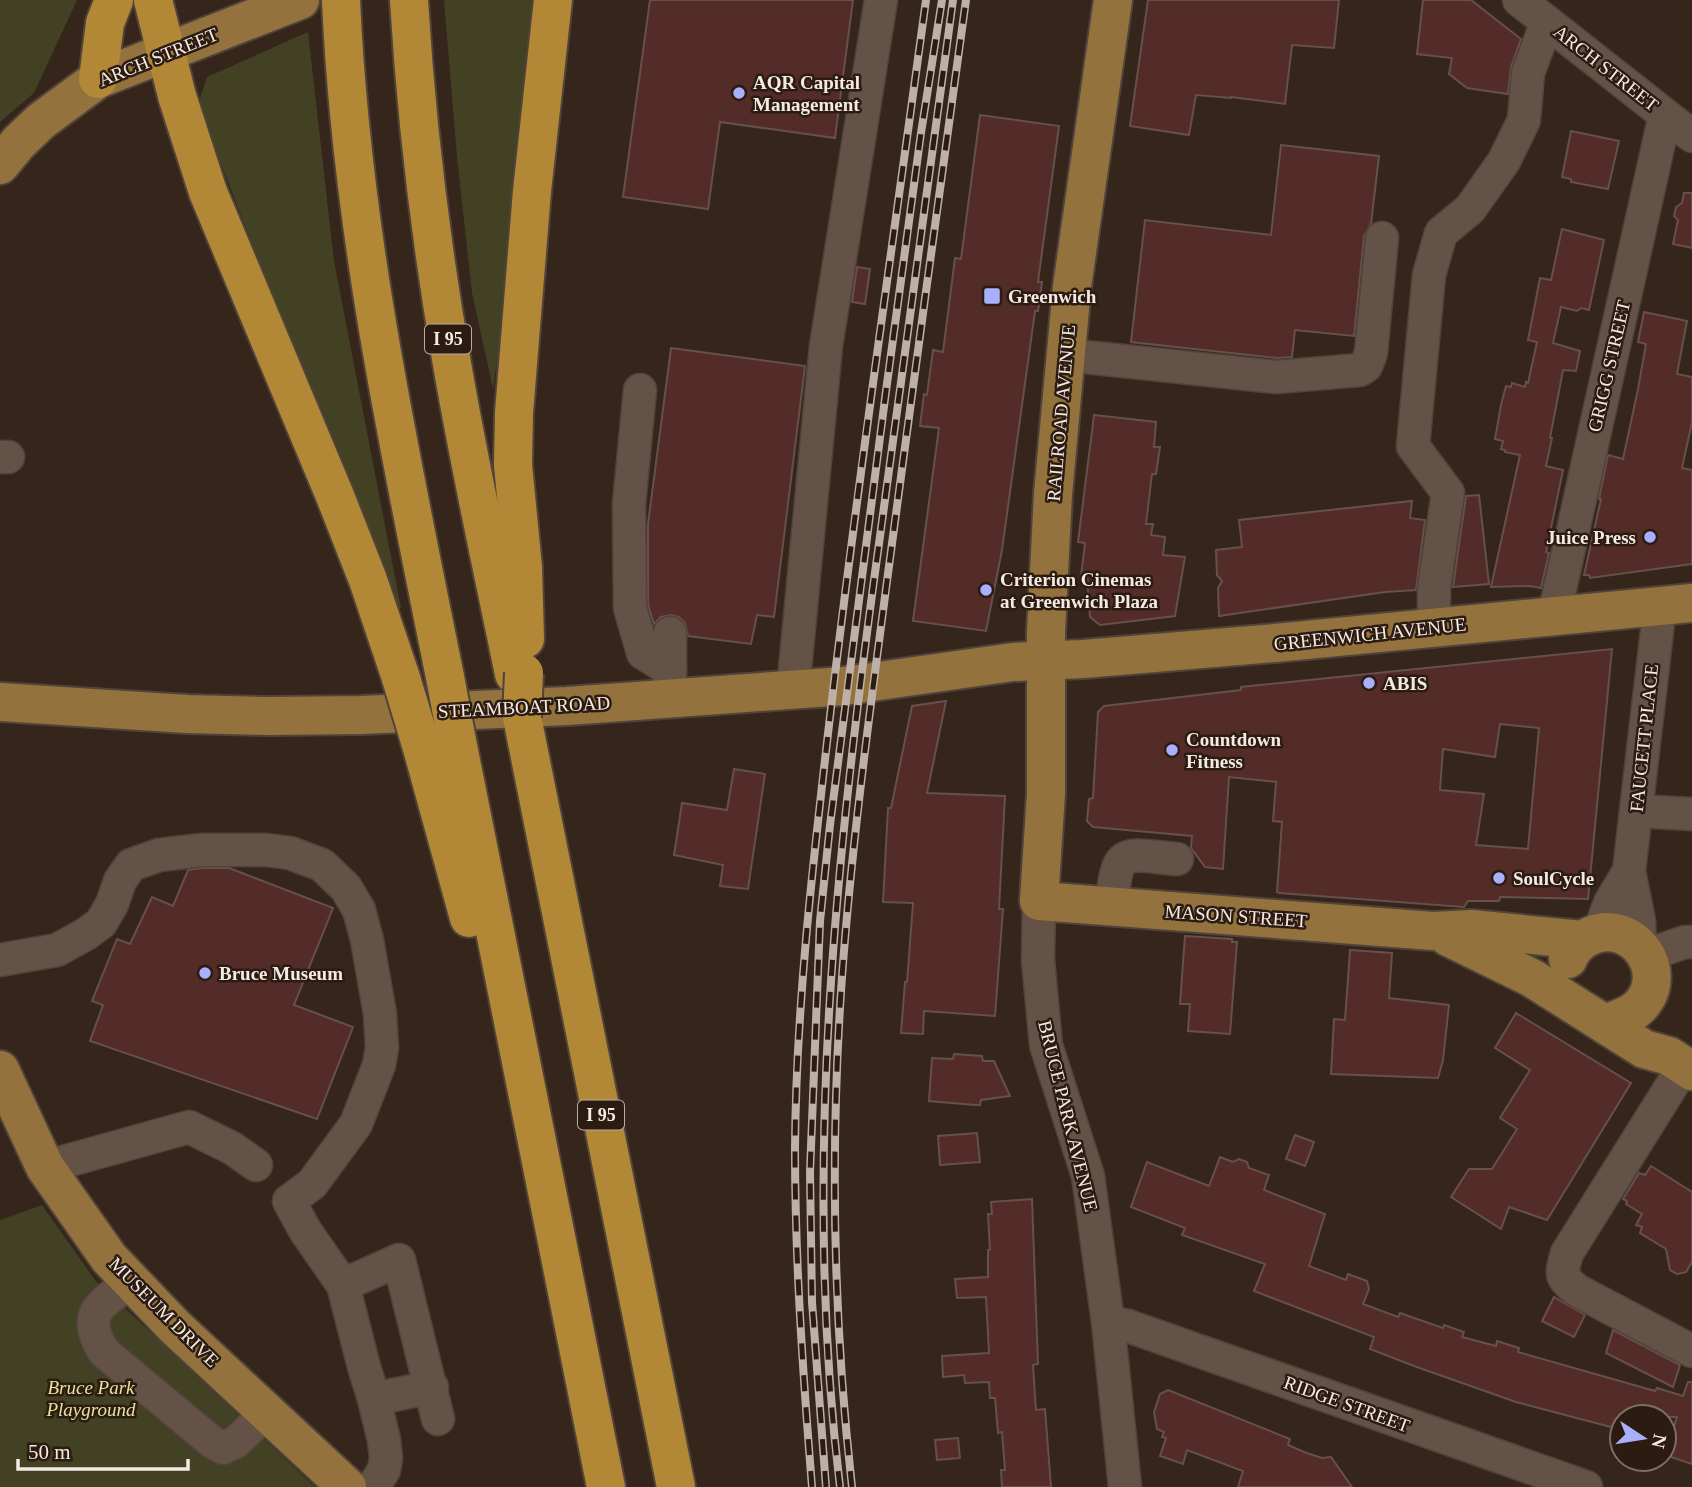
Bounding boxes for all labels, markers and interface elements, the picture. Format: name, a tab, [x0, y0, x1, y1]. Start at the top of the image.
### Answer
street label: ARCH STREET	[1549, 21, 1663, 116]
street label: ARCH STREET	[95, 23, 221, 91]
place label: AQR Capital Management	[753, 72, 860, 115]
marker: AQR Capital Management	[731, 85, 747, 101]
marker: Greenwich	[982, 286, 1002, 306]
place label: Greenwich	[1008, 286, 1097, 307]
street label: GRIGG STREET	[1584, 298, 1634, 434]
road number: I 95	[425, 324, 471, 354]
street label: RAILROAD AVENUE	[1043, 324, 1079, 502]
place label: Juice Press	[1546, 527, 1636, 548]
marker: Juice Press	[1642, 529, 1658, 545]
place label: Criterion Cinemas at Greenwich Plaza	[1000, 569, 1158, 612]
marker: Criterion Cinemas at Greenwich Plaza	[978, 582, 994, 598]
street label: GREENWICH AVENUE	[1273, 613, 1467, 655]
street label: FAUCETT PLACE	[1626, 663, 1662, 813]
place label: ABIS	[1383, 673, 1427, 694]
marker: ABIS	[1361, 675, 1377, 691]
street label: STEAMBOAT ROAD	[437, 692, 611, 722]
place label: Countdown Fitness	[1186, 729, 1281, 772]
marker: Countdown Fitness	[1164, 742, 1180, 758]
place label: SoulCycle	[1513, 868, 1594, 889]
marker: SoulCycle	[1491, 870, 1507, 886]
street label: MASON STREET	[1164, 901, 1308, 931]
place label: Bruce Museum	[219, 963, 343, 984]
marker: Bruce Museum	[197, 965, 213, 981]
street label: BRUCE PARK AVENUE	[1034, 1018, 1102, 1214]
road number: I 95	[578, 1100, 624, 1130]
street label: MUSEUM DRIVE	[105, 1253, 223, 1371]
street label: RIDGE STREET	[1281, 1371, 1413, 1437]
park label: Bruce Park Playground	[45, 1377, 136, 1420]
north arrow	[1608, 1403, 1678, 1473]
scale bar	[18, 1428, 187, 1472]
text: N	[1647, 1433, 1671, 1451]
text: 50 m	[28, 1440, 71, 1464]

